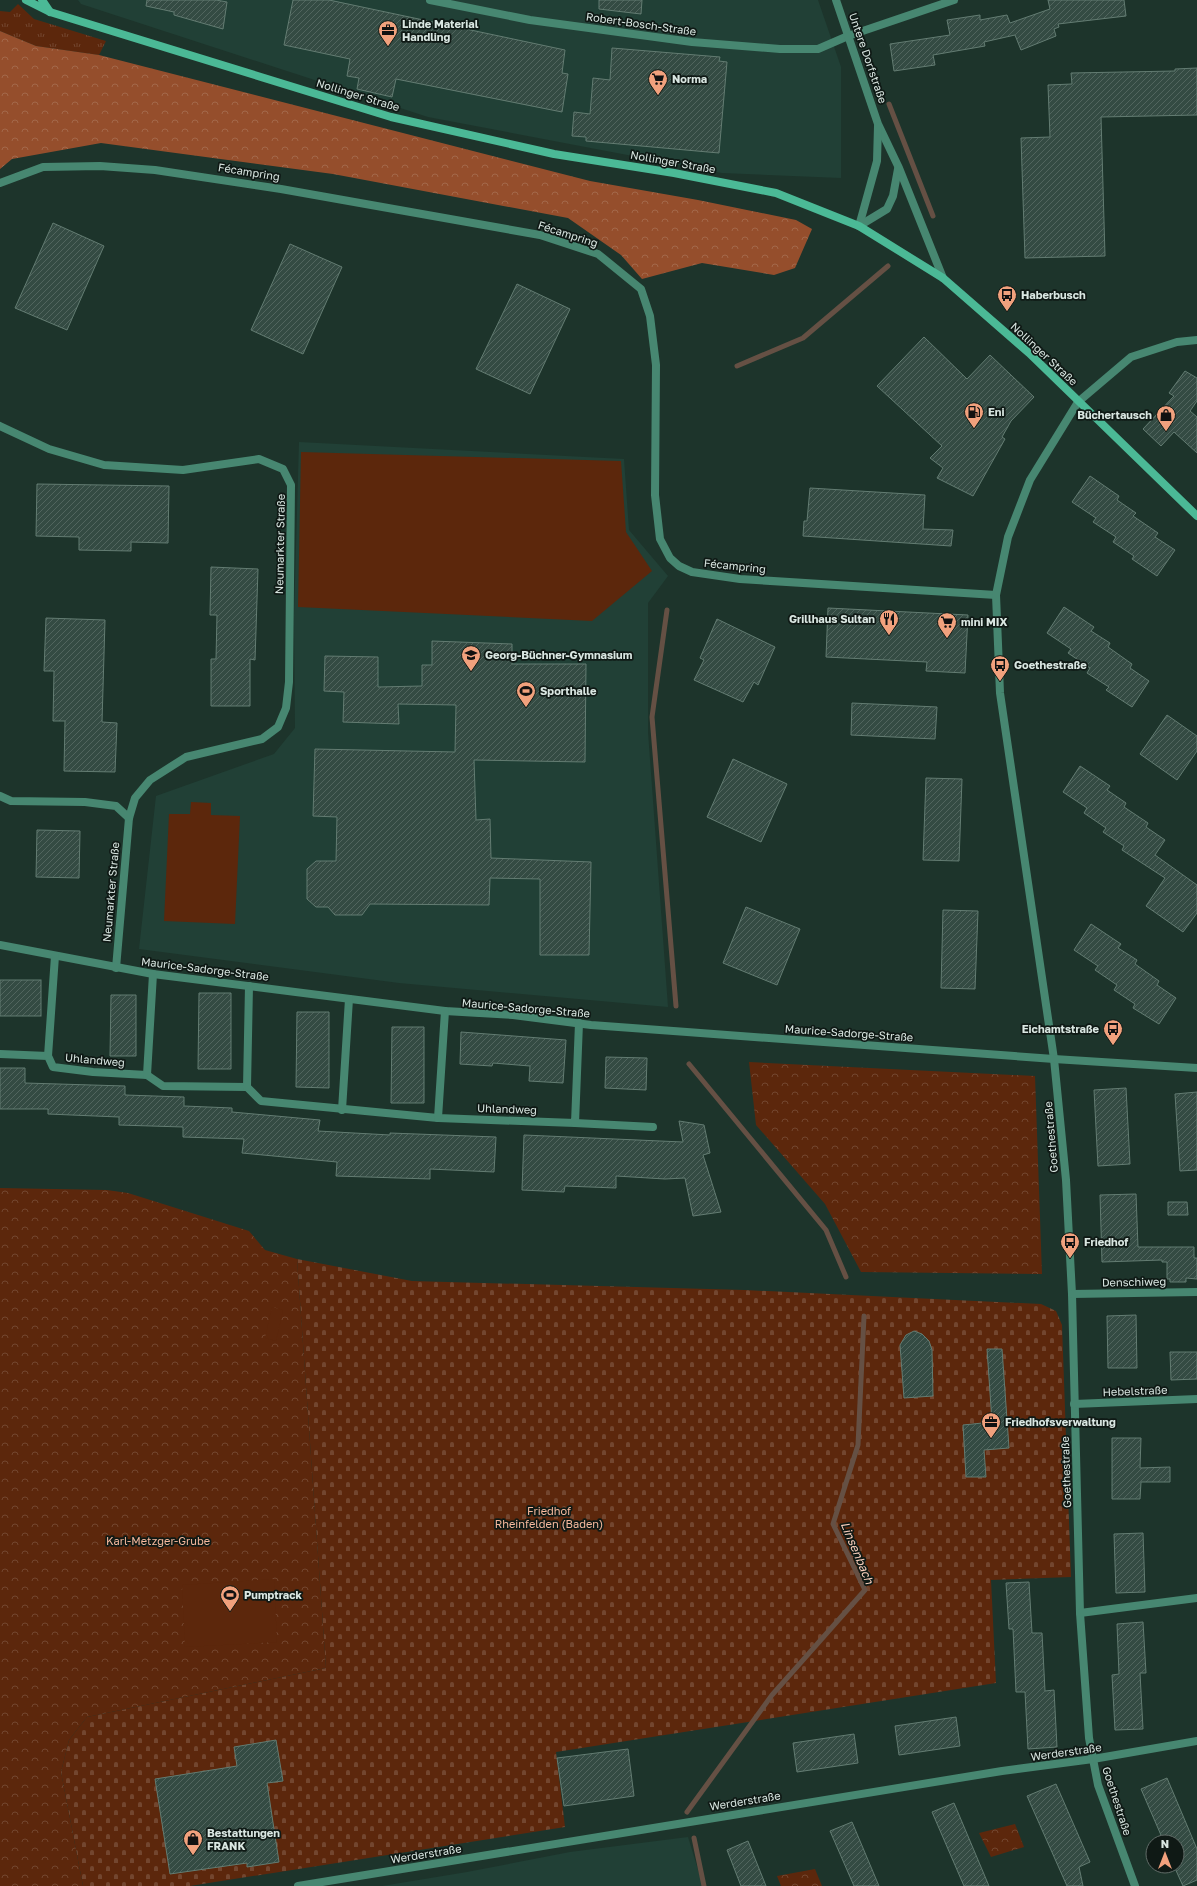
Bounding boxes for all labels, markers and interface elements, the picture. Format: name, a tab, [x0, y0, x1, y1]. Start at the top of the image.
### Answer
street label: Robert-Bosch-Straße	[585, 9, 697, 38]
street label: Untere Dorfstraße	[847, 11, 890, 105]
place label: Linde Material Handling	[402, 17, 479, 43]
office icon: Linde Material Handling	[377, 19, 399, 47]
supermarket icon: Norma	[647, 68, 669, 96]
place label: Norma	[672, 72, 707, 85]
street label: Nollinger Straße	[315, 76, 401, 113]
street label: Nollinger Straße	[629, 148, 717, 175]
street label: Fécampring	[217, 160, 281, 183]
street label: Fécampring	[537, 218, 600, 249]
bus stop icon: Haberbusch	[996, 284, 1018, 312]
place label: Haberbusch	[1021, 288, 1086, 301]
street label: Nollinger Straße	[1008, 319, 1080, 388]
fuel station icon: Eni	[963, 401, 985, 429]
shop icon: Büchertausch	[1155, 404, 1177, 432]
place label: Eni	[988, 405, 1005, 418]
place label: Büchertausch	[1077, 408, 1152, 421]
street label: Neumarkter Straße	[272, 494, 287, 594]
street label: Fécampring	[703, 556, 767, 575]
restaurant icon: Grillhaus Sultan	[878, 608, 900, 636]
supermarket icon: mini MIX	[936, 611, 958, 639]
place label: Grillhaus Sultan	[789, 612, 875, 625]
place label: mini MIX	[961, 615, 1008, 628]
school or university icon: Georg-Büchner-Gymnasium	[460, 644, 482, 672]
place label: Georg-Büchner-Gymnasium	[485, 648, 633, 661]
bus stop icon: Goethestraße	[989, 654, 1011, 682]
place label: Goethestraße	[1014, 658, 1087, 671]
sports icon: Sporthalle	[515, 680, 537, 708]
place label: Sporthalle	[540, 684, 597, 697]
street label: Neumarkter Straße	[100, 841, 121, 942]
street label: Maurice-Sadorge-Straße	[140, 954, 270, 983]
street label: Maurice-Sadorge-Straße	[461, 995, 591, 1020]
bus stop icon: Eichamtstraße	[1102, 1018, 1124, 1046]
street label: Maurice-Sadorge-Straße	[784, 1022, 914, 1043]
place label: Eichamtstraße	[1022, 1022, 1100, 1035]
street label: Uhlandweg	[65, 1050, 126, 1069]
street label: Uhlandweg	[477, 1101, 537, 1116]
street label: Goethestraße	[1041, 1101, 1060, 1173]
bus stop icon: Friedhof	[1059, 1231, 1081, 1259]
place label: Friedhof	[1084, 1235, 1128, 1248]
street label: Denschiweg	[1102, 1274, 1166, 1289]
street label: Hebelstraße	[1102, 1383, 1168, 1398]
office icon: Friedhofsverwaltung	[980, 1411, 1002, 1439]
place label: Friedhofsverwaltung	[1005, 1415, 1116, 1428]
street label: Goethestraße	[1058, 1436, 1073, 1508]
park label: Friedhof Rheinfelden (Baden)	[495, 1504, 603, 1530]
water label: Linsenbach	[838, 1519, 878, 1587]
park label: Karl-Metzger-Grube	[106, 1534, 210, 1547]
sports icon: Pumptrack	[219, 1584, 241, 1612]
place label: Pumptrack	[244, 1588, 302, 1601]
street label: Werderstraße	[1030, 1740, 1102, 1763]
street label: Goethestraße	[1100, 1765, 1135, 1837]
street label: Werderstraße	[709, 1788, 781, 1813]
place label: Bestattungen FRANK	[207, 1826, 280, 1852]
shop icon: Bestattungen FRANK	[182, 1828, 204, 1856]
north arrow	[1145, 1834, 1185, 1874]
text: N	[1161, 1837, 1169, 1850]
street label: Werderstraße	[390, 1841, 462, 1866]

